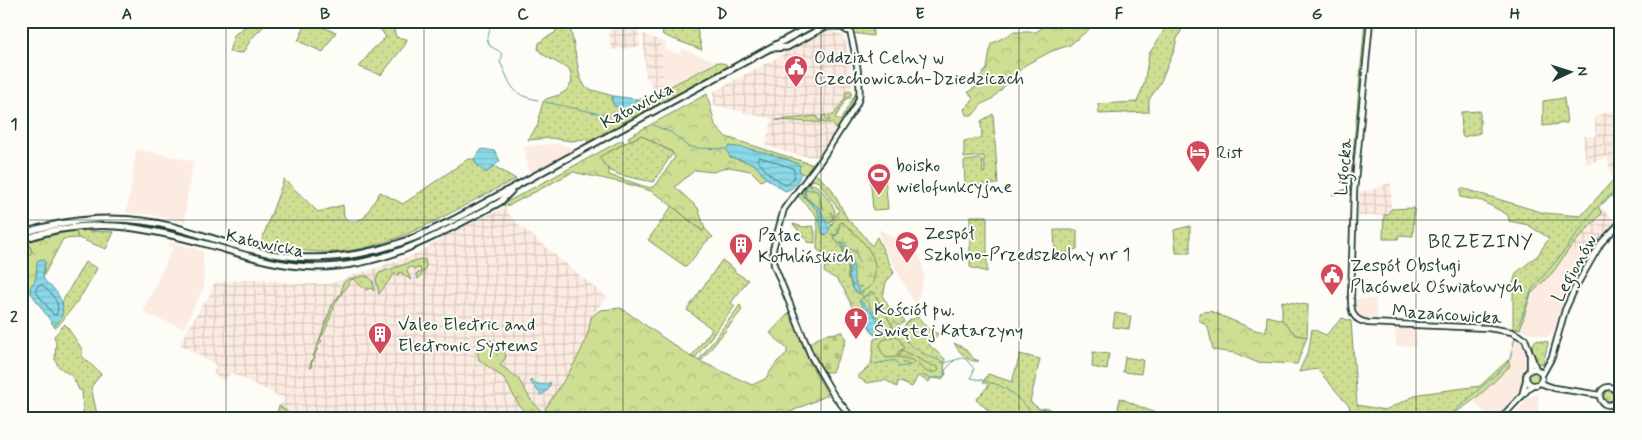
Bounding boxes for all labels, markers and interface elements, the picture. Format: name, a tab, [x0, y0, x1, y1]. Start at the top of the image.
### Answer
text: A	[122, 4, 132, 25]
text: B	[320, 4, 330, 25]
text: C	[517, 4, 529, 25]
text: D	[716, 4, 728, 25]
text: E	[915, 4, 925, 25]
text: F	[1115, 4, 1124, 25]
text: G	[1312, 4, 1323, 25]
text: H	[1510, 4, 1521, 25]
place label: Oddział Celny w Czechowicach-Dziedzicach	[814, 46, 1024, 91]
north arrow	[1544, 48, 1594, 98]
public building icon: Oddział Celny w Czechowicach-Dziedzicach	[783, 54, 809, 88]
text: N	[1573, 66, 1591, 76]
street label: Katowicka	[597, 77, 678, 135]
text: 1	[10, 114, 18, 135]
street label: Ligocka	[1330, 137, 1360, 197]
hotel icon: Rist	[1185, 139, 1211, 173]
place label: Rist	[1216, 141, 1244, 165]
place label: boisko wielofunkcyjne	[896, 154, 1012, 199]
sports icon: boisko wielofunkcyjne	[866, 162, 892, 196]
place label: Zespół Szkolno-Przedszkolny nr 1	[924, 222, 1131, 267]
street label: Katowicka	[223, 224, 306, 264]
place label: Pałac Kotulińskich	[758, 224, 854, 269]
school or university icon: Zespół Szkolno-Przedszkolny nr 1	[894, 230, 920, 264]
district label: BRZEZINY	[1428, 230, 1534, 255]
street label: Legionów	[1546, 230, 1605, 308]
building icon: Pałac Kotulińskich	[728, 232, 754, 266]
place label: Zespół Obsługi Placówek Oświatowych	[1350, 254, 1523, 299]
public building icon: Zespół Obsługi Placówek Oświatowych	[1319, 262, 1345, 296]
place label: Kościół pw. Świętej Katarzyny	[874, 298, 1023, 343]
street label: Mazańcowicka	[1391, 299, 1503, 331]
church icon: Kościół pw. Świętej Katarzyny	[843, 306, 869, 340]
text: 2	[10, 307, 18, 328]
place label: Valeo Electric and Electronic Systems	[398, 313, 538, 358]
building icon: Valeo Electric and Electronic Systems	[367, 321, 393, 355]

